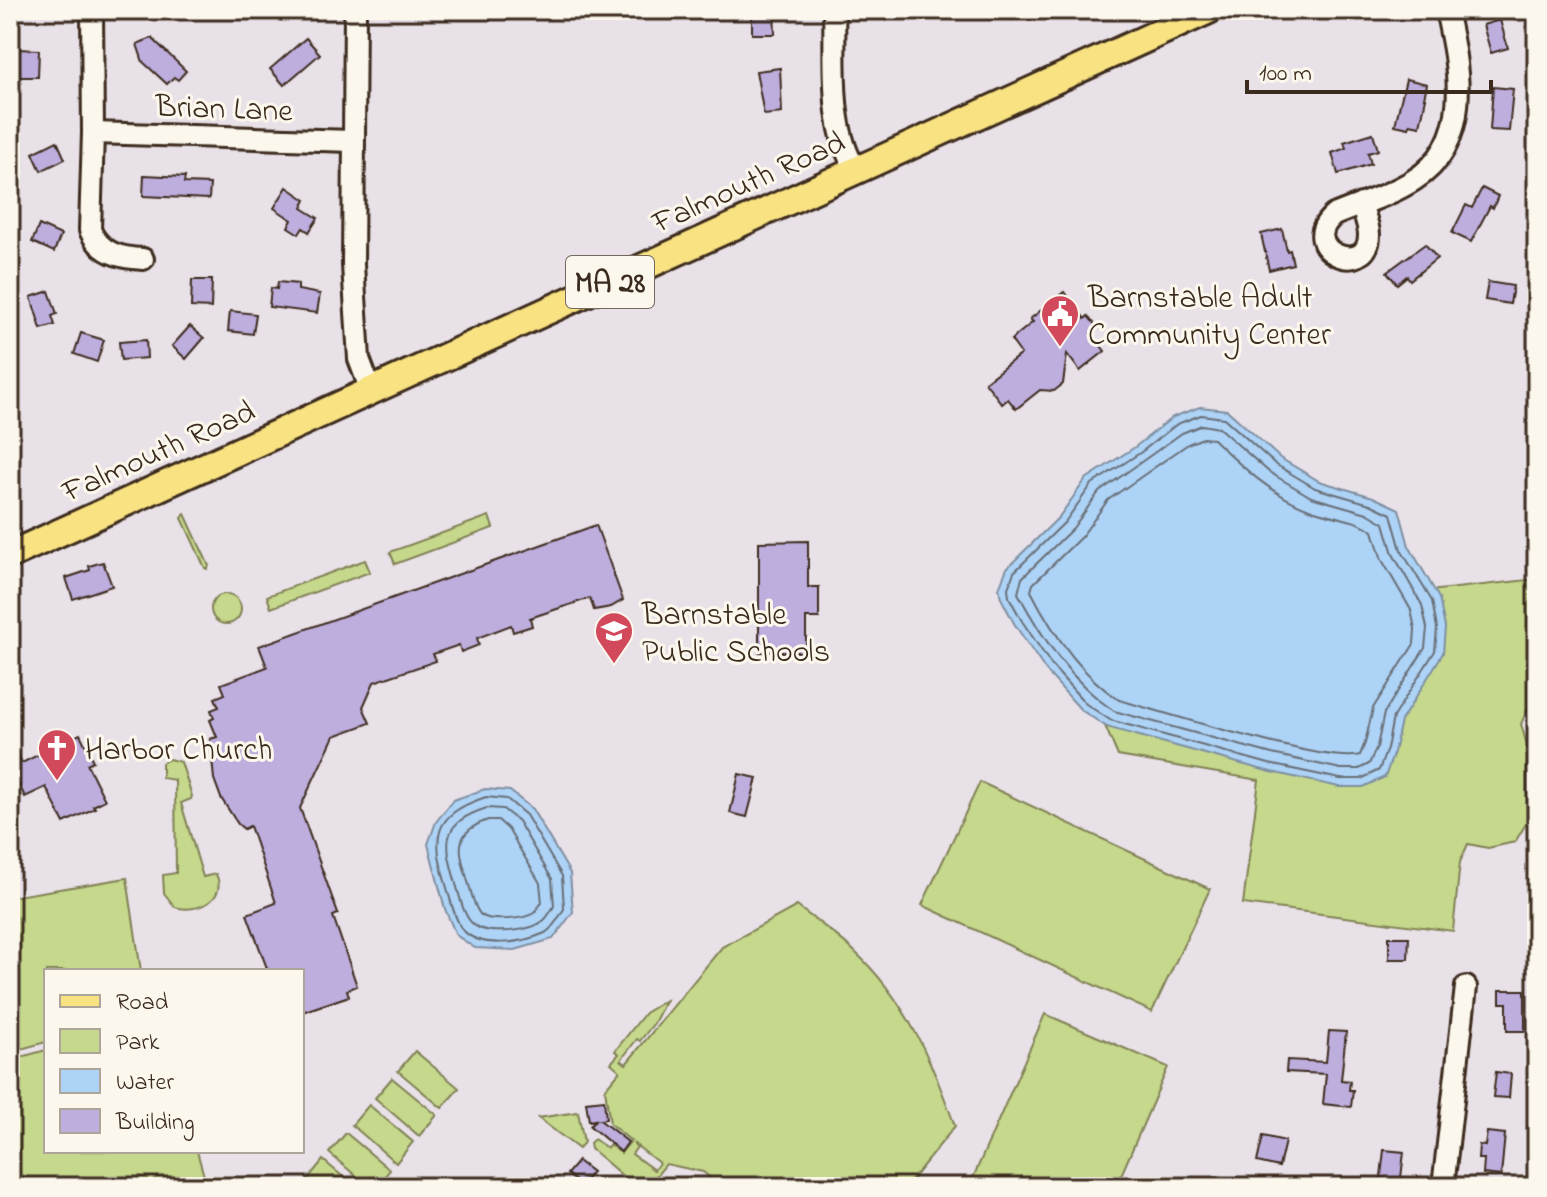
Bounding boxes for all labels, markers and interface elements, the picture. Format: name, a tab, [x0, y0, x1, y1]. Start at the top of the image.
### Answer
scale bar	[1247, 44, 1491, 94]
text: 100 m	[1259, 57, 1312, 92]
street label: Brian Lane	[153, 85, 294, 136]
street label: Falmouth Road	[645, 121, 853, 248]
road number: MA 28	[566, 256, 654, 308]
place label: Barnstable Adult Community Center	[1087, 276, 1331, 360]
public building icon: Barnstable Adult Community Center	[1039, 293, 1081, 348]
street label: Falmouth Road	[55, 390, 263, 517]
place label: Barnstable Public Schools	[641, 593, 830, 677]
school or university icon: Barnstable Public Schools	[593, 610, 635, 665]
church icon: Harbor Church	[36, 727, 78, 782]
place label: Harbor Church	[85, 728, 273, 775]
legend	[44, 969, 304, 1153]
text: Road	[116, 986, 169, 1021]
text: Park	[116, 1026, 160, 1061]
text: Water	[116, 1066, 174, 1101]
text: Building	[115, 1106, 195, 1141]

